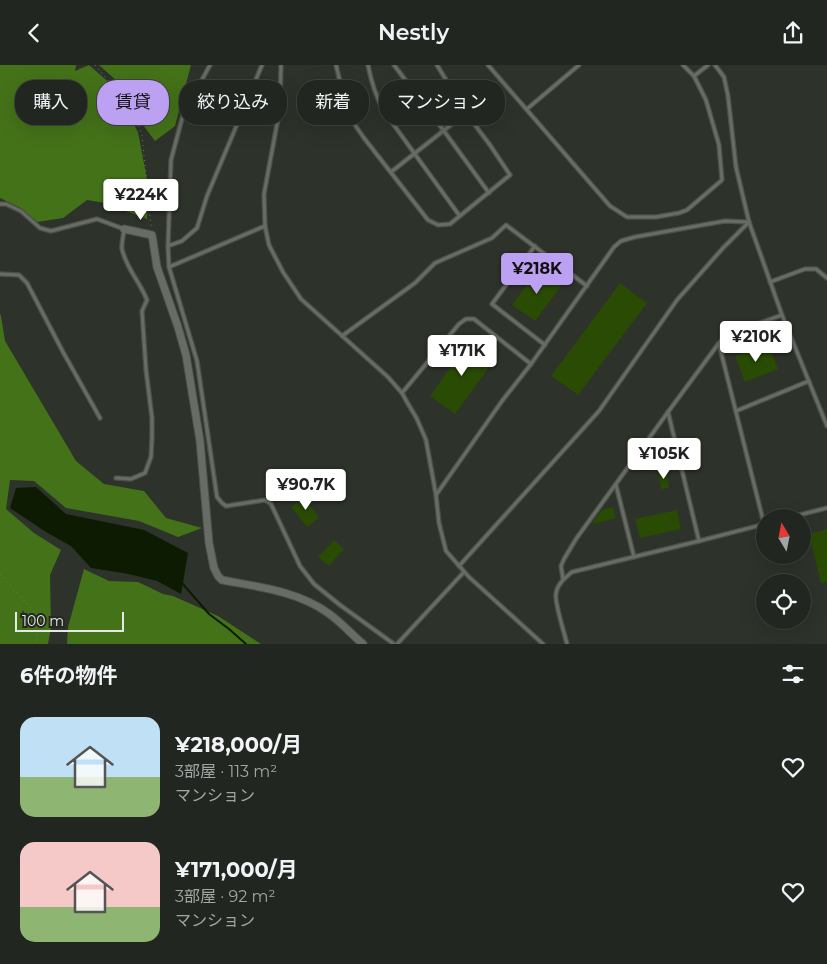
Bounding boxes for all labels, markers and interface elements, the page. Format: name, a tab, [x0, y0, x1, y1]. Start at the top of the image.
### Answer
icon: back	[20, 19, 48, 47]
text: Nestly	[378, 19, 449, 46]
icon: share	[779, 19, 807, 47]
chip: 購入	[15, 80, 87, 125]
chip: 賃貸	[97, 80, 169, 125]
chip: 絞り込み	[179, 80, 287, 125]
chip: 新着	[297, 80, 369, 125]
chip: マンション	[379, 80, 505, 125]
pin: ¥224K	[106, 179, 176, 221]
text: ¥224K	[114, 185, 168, 204]
pin: ¥218K	[502, 253, 572, 295]
text: ¥218K	[512, 259, 562, 278]
pin: ¥210K	[721, 321, 791, 363]
text: ¥210K	[731, 327, 781, 346]
pin: ¥171K	[427, 335, 497, 377]
text: ¥171K	[439, 341, 485, 360]
pin: ¥105K	[629, 437, 699, 480]
text: ¥105K	[639, 444, 689, 463]
pin: ¥90.7K	[265, 469, 347, 511]
text: ¥90.7K	[277, 475, 335, 494]
north arrow	[756, 509, 811, 564]
map controls	[756, 509, 811, 629]
button: locate	[756, 574, 811, 629]
scale bar	[15, 609, 124, 632]
text: 100 m	[22, 612, 64, 630]
icon: filters	[779, 660, 807, 688]
text: 6件の物件	[20, 663, 117, 688]
text: ¥218,000/月	[175, 732, 302, 757]
icon: home	[60, 737, 120, 797]
icon: heart	[779, 753, 807, 781]
text: 3部屋 · 113 m²	[175, 762, 277, 781]
text: マンション	[175, 786, 255, 805]
text: ¥171,000/月	[175, 857, 298, 882]
icon: home	[60, 862, 120, 922]
icon: heart	[779, 878, 807, 906]
text: 3部屋 · 92 m²	[175, 887, 275, 906]
text: マンション	[175, 911, 255, 930]

